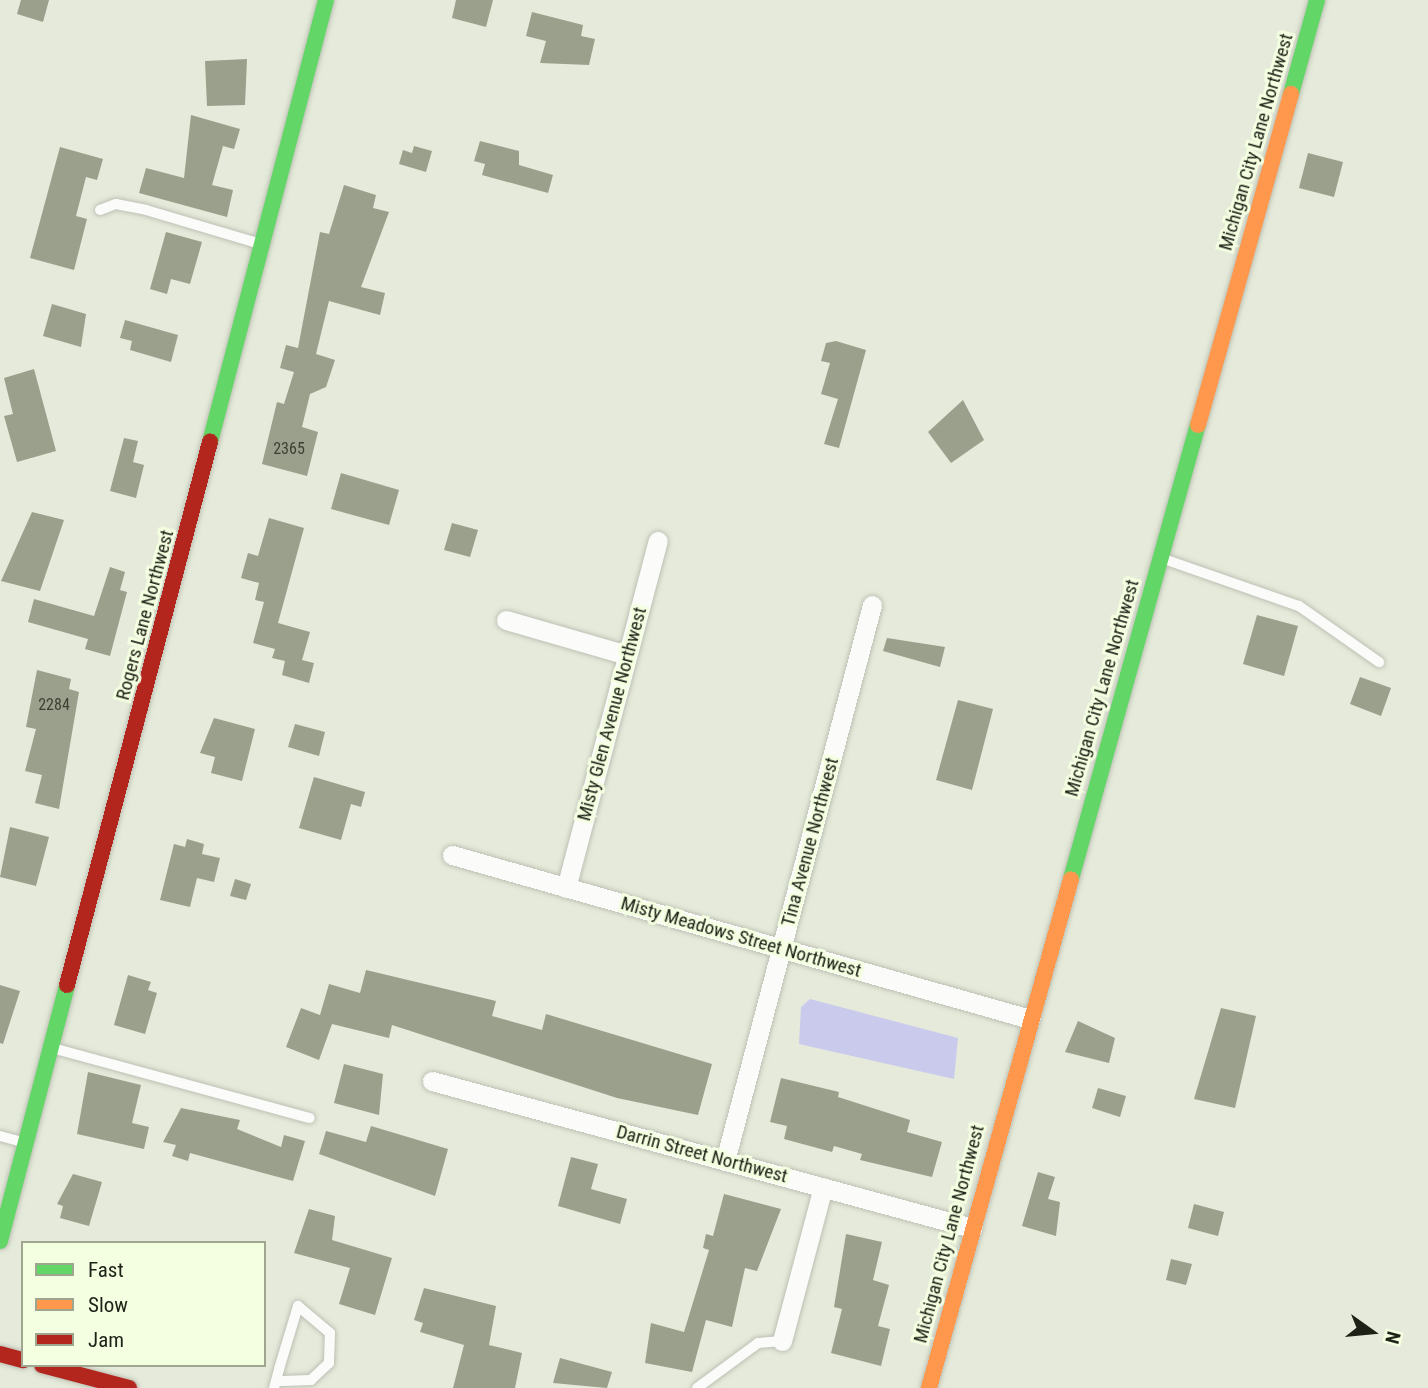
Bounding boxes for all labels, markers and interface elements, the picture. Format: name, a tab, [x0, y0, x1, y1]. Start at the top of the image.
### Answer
street label: Michigan City Lane Northwest	[1214, 31, 1298, 253]
house number: 2365	[273, 439, 305, 459]
street label: Rogers Lane Northwest	[111, 527, 179, 703]
street label: Michigan City Lane Northwest	[1060, 577, 1144, 799]
street label: Misty Glen Avenue Northwest	[572, 605, 652, 823]
house number: 2284	[38, 695, 70, 715]
street label: Tina Avenue Northwest	[776, 755, 844, 929]
street label: Misty Meadows Street Northwest	[618, 892, 864, 982]
street label: Darrin Street Northwest	[614, 1120, 790, 1188]
street label: Michigan City Lane Northwest	[909, 1123, 989, 1345]
legend	[21, 1241, 266, 1367]
text: Fast	[88, 1258, 124, 1282]
text: Slow	[88, 1293, 128, 1317]
north arrow	[1337, 1297, 1407, 1367]
text: Jam	[88, 1328, 124, 1352]
text: N	[1380, 1329, 1405, 1346]

